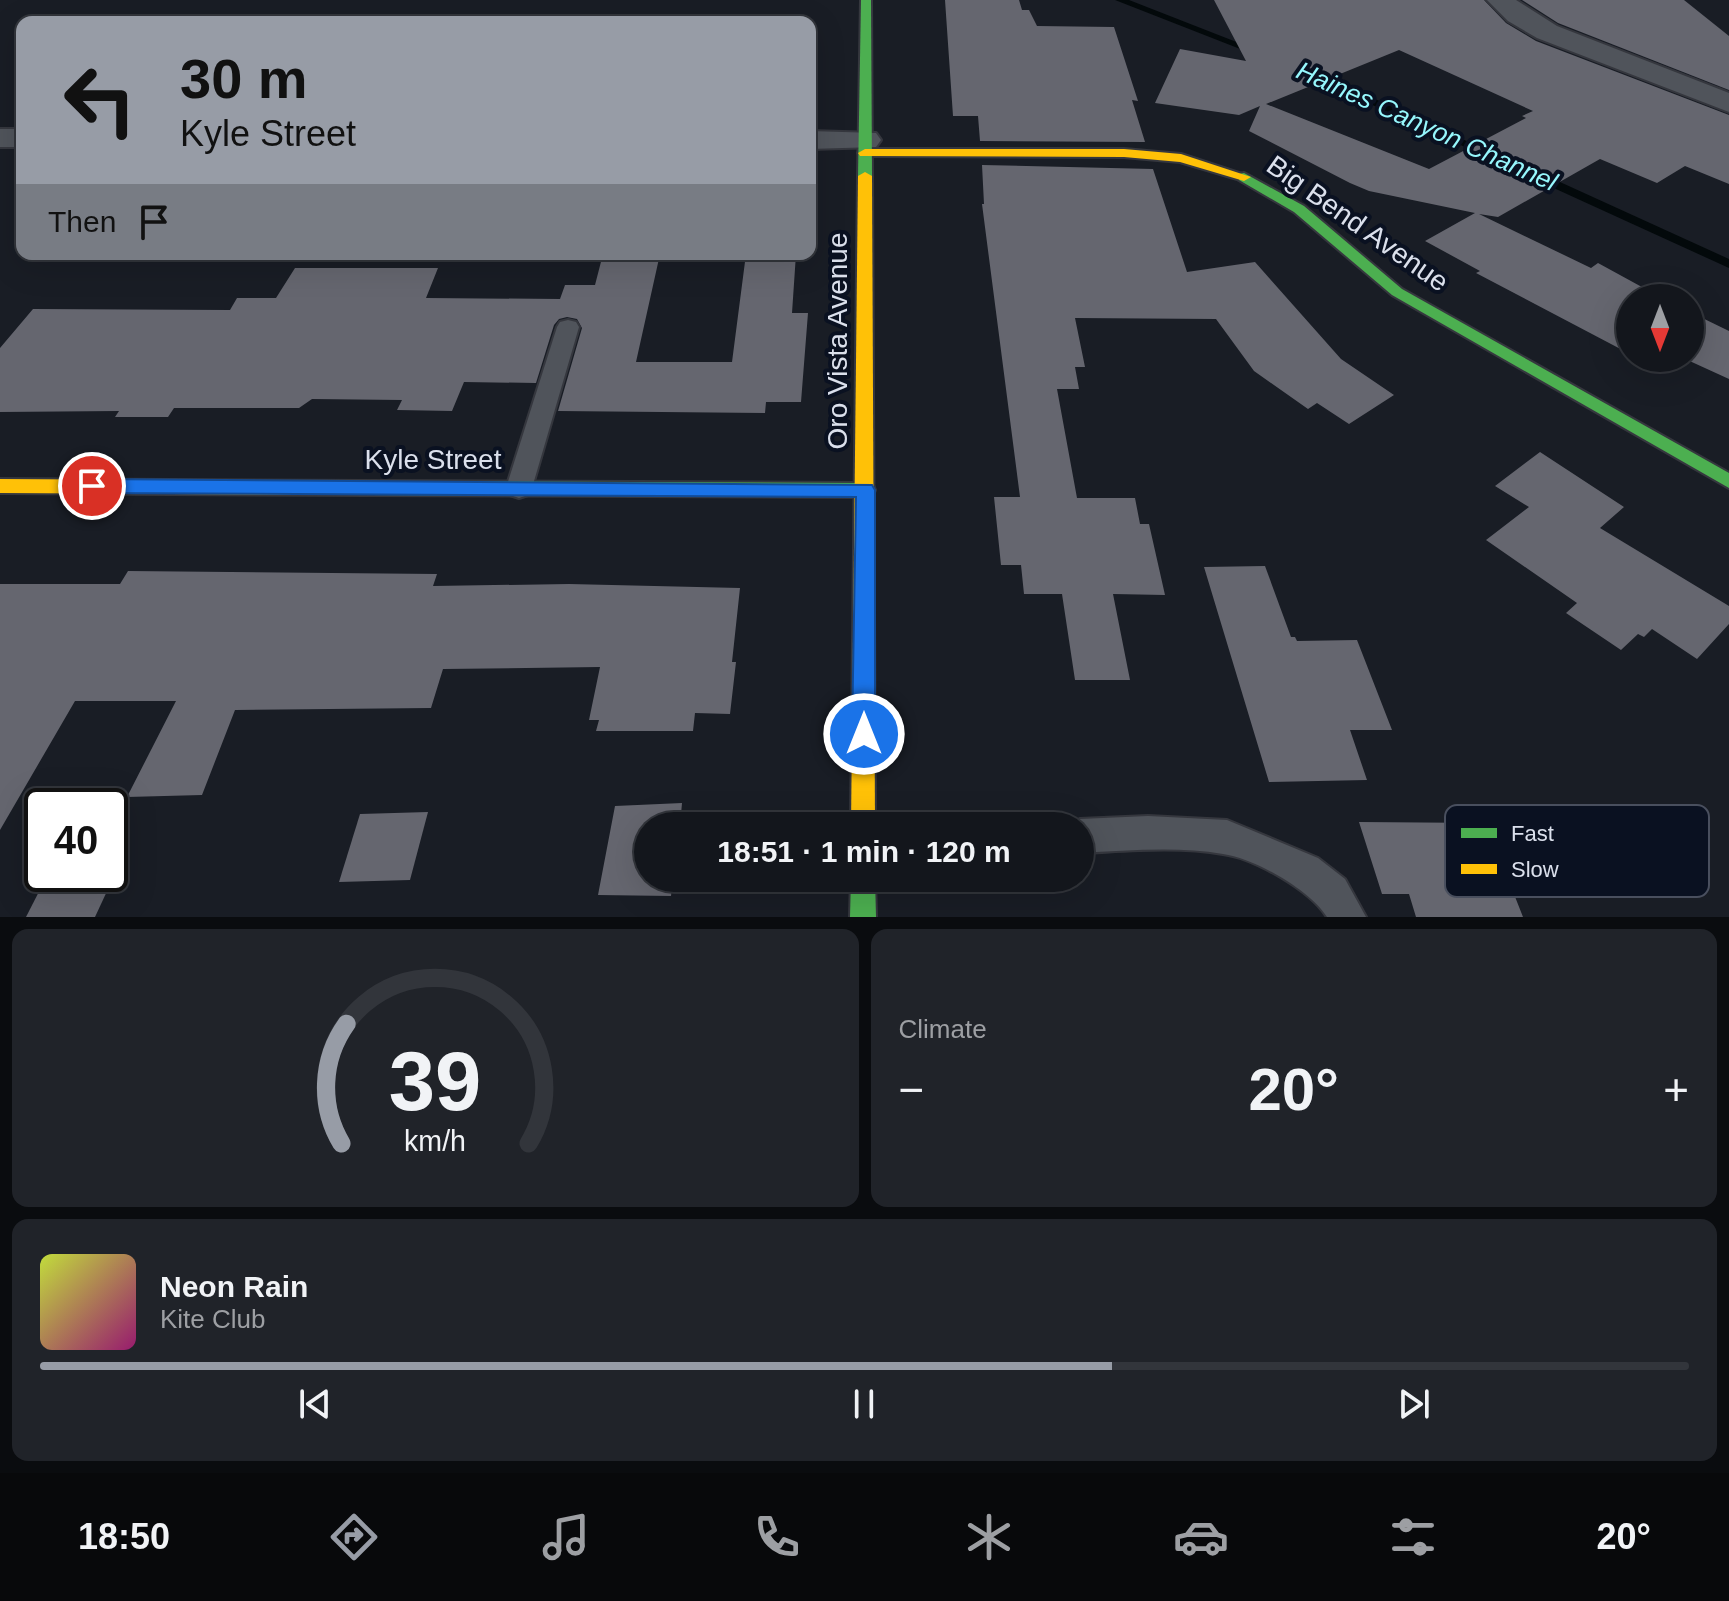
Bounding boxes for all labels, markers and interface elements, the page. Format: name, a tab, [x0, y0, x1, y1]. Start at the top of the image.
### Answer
text: 30 m	[180, 47, 308, 110]
icon: left	[48, 48, 152, 152]
water label: Haines Canyon Channel	[1292, 55, 1563, 198]
text: Kyle Street	[180, 113, 356, 154]
street label: Big Bend Avenue	[1261, 149, 1454, 298]
icon: arrive	[132, 200, 176, 244]
text: Then	[48, 205, 116, 238]
street label: Oro Vista Avenue	[822, 233, 853, 449]
north arrow	[1616, 284, 1704, 372]
map controls	[1616, 284, 1704, 372]
street label: Kyle Street	[365, 444, 502, 475]
pin	[58, 452, 126, 520]
icon: arrive	[70, 464, 114, 508]
position arrow	[822, 692, 906, 776]
speed limit sign: 40	[24, 788, 128, 892]
legend	[1445, 805, 1709, 897]
text: Fast	[1511, 821, 1554, 846]
text: 18:51 · 1 min · 120 m	[717, 835, 1011, 868]
text: Slow	[1511, 857, 1559, 882]
text: Climate	[899, 1014, 987, 1044]
text: 39	[389, 1035, 482, 1128]
text: 20°	[1248, 1056, 1339, 1123]
text: −	[899, 1065, 924, 1114]
text: +	[1663, 1065, 1689, 1114]
text: km/h	[404, 1125, 466, 1157]
text: Neon Rain	[160, 1270, 308, 1303]
text: Kite Club	[160, 1304, 266, 1334]
icon: previous	[293, 1382, 337, 1426]
icon: pause	[842, 1382, 886, 1426]
icon: next	[1392, 1382, 1436, 1426]
icon: directions	[326, 1509, 382, 1565]
icon: music	[538, 1509, 594, 1565]
icon: phone	[749, 1509, 805, 1565]
icon: climate	[961, 1509, 1017, 1565]
icon: car	[1173, 1509, 1229, 1565]
icon: filters	[1385, 1509, 1441, 1565]
text: 18:50	[78, 1516, 170, 1557]
text: 20°	[1597, 1516, 1651, 1557]

